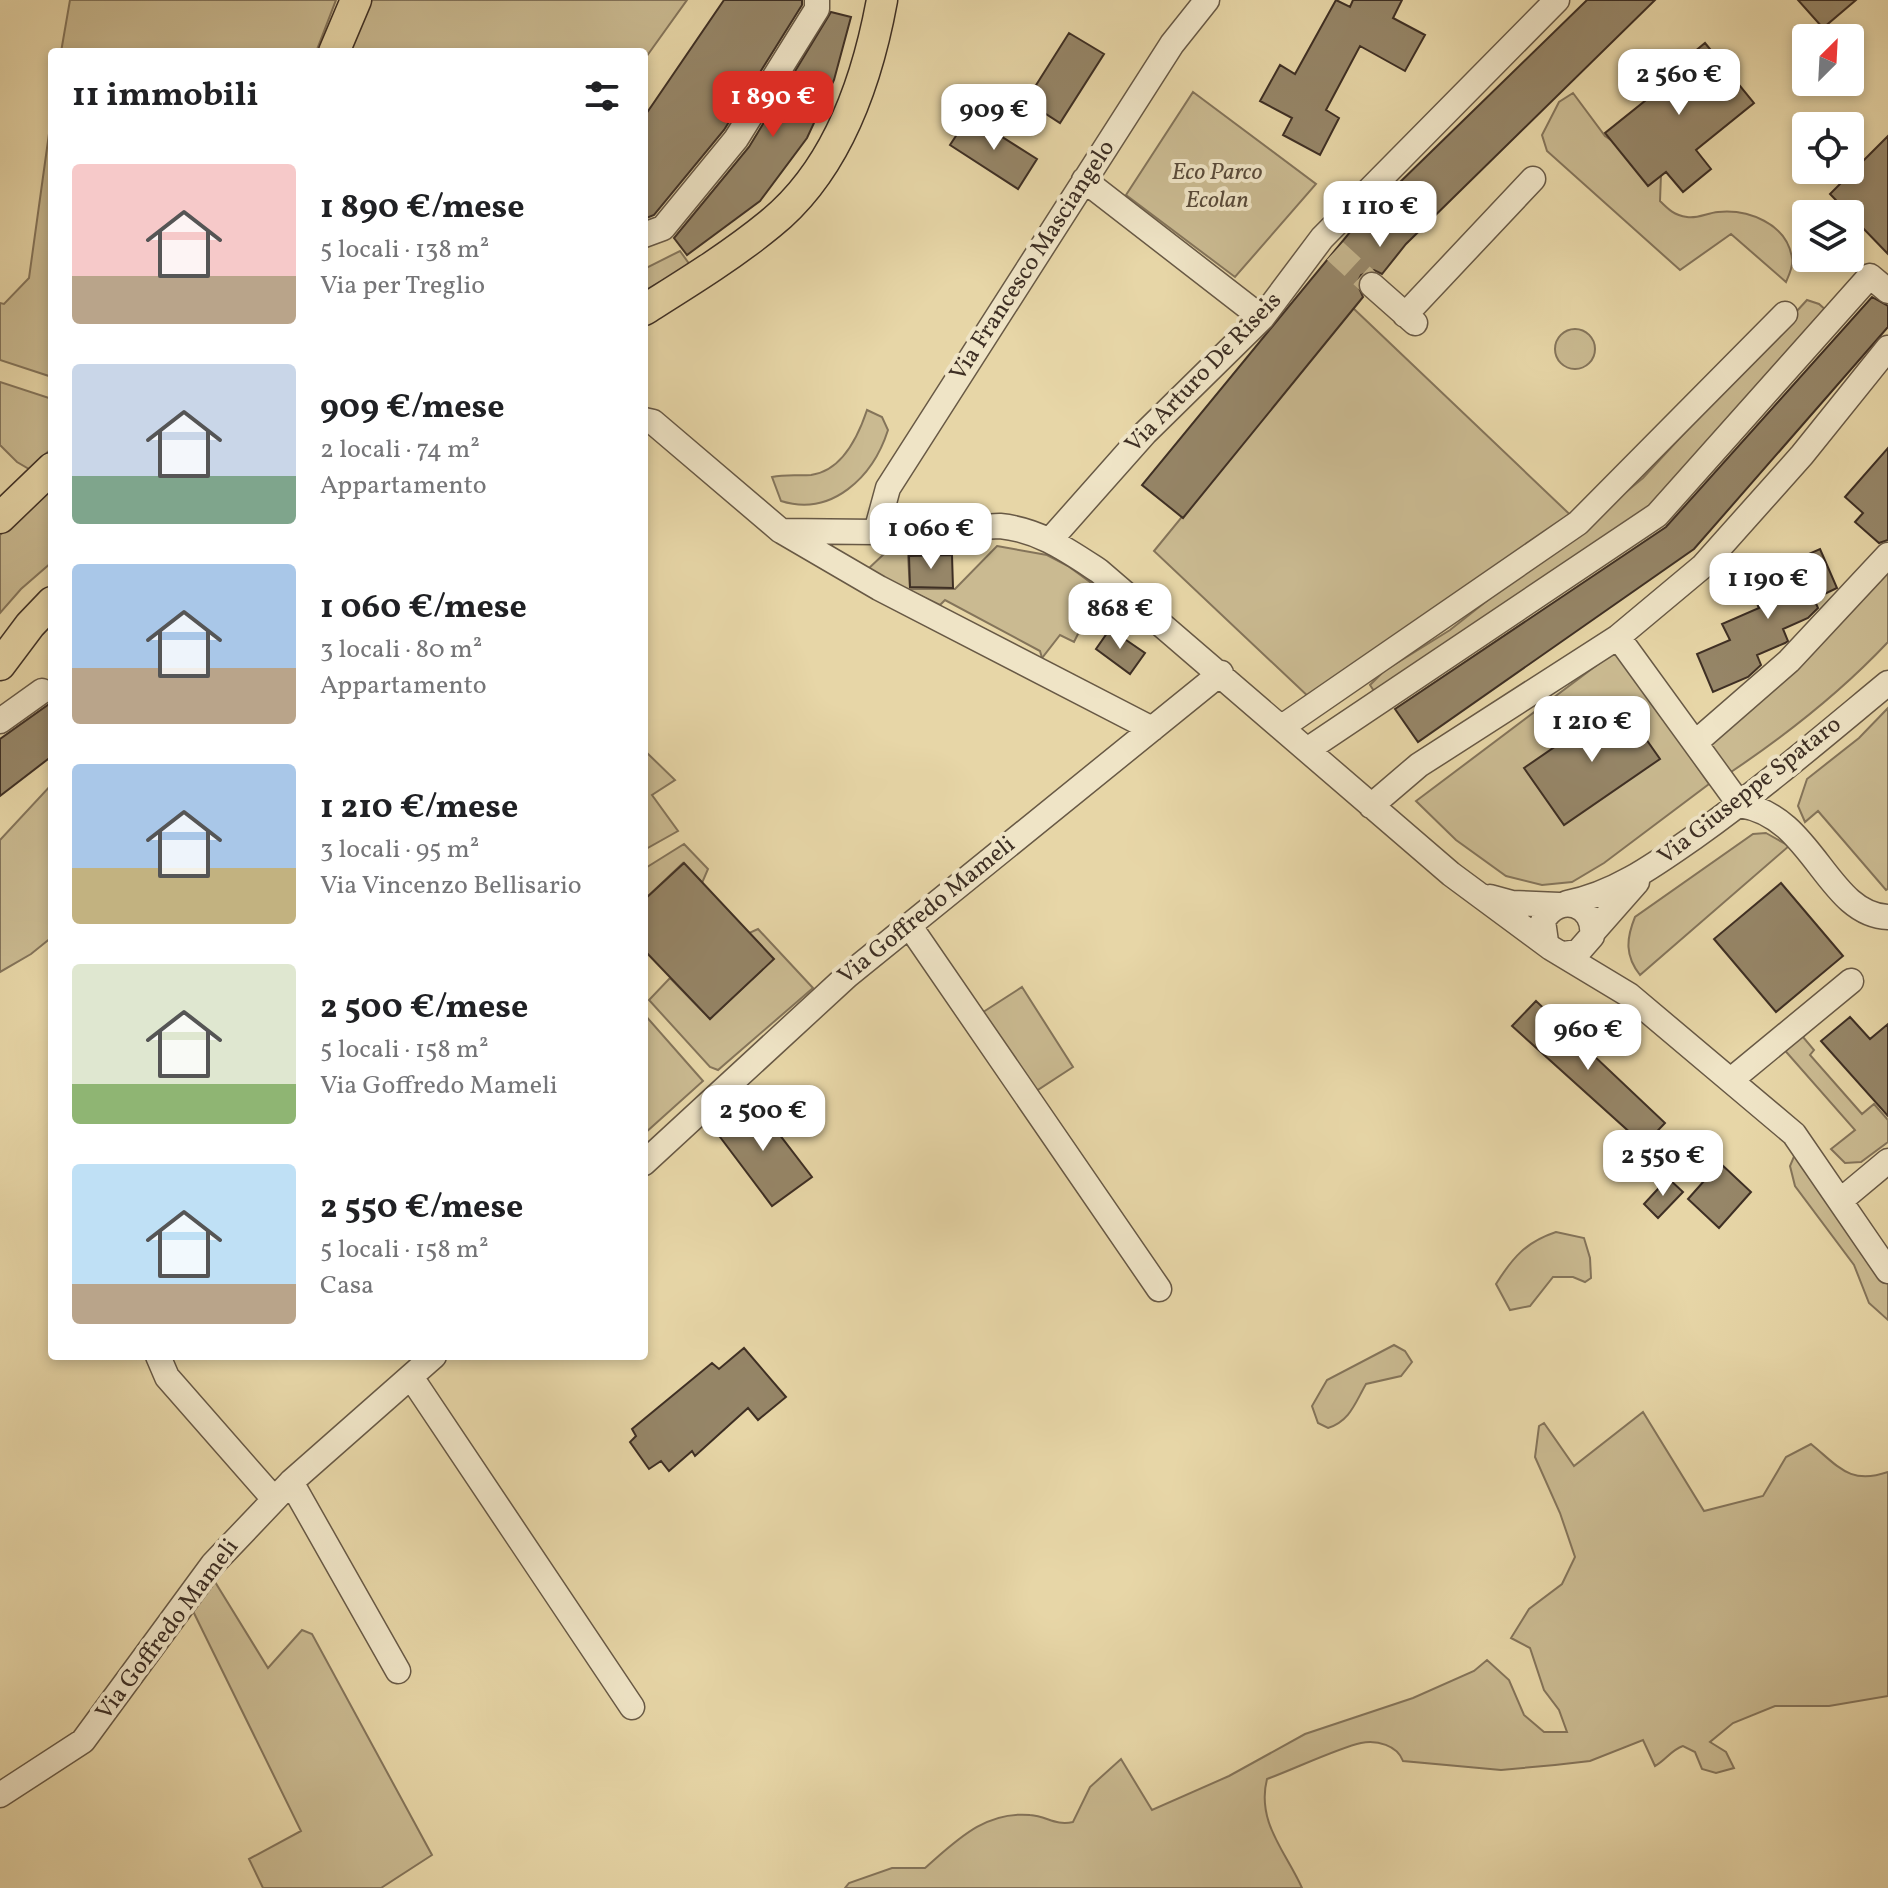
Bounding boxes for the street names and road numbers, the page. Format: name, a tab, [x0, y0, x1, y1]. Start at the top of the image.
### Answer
street label: Via Francesco Masciangelo	[942, 134, 1124, 388]
street label: Via Arturo De Riseis	[1118, 285, 1290, 461]
street label: Via Giuseppe Spataro	[1651, 708, 1849, 874]
street label: Via Goffredo Mameli	[831, 829, 1023, 993]
street label: Via Goffredo Mameli	[88, 1532, 248, 1728]

